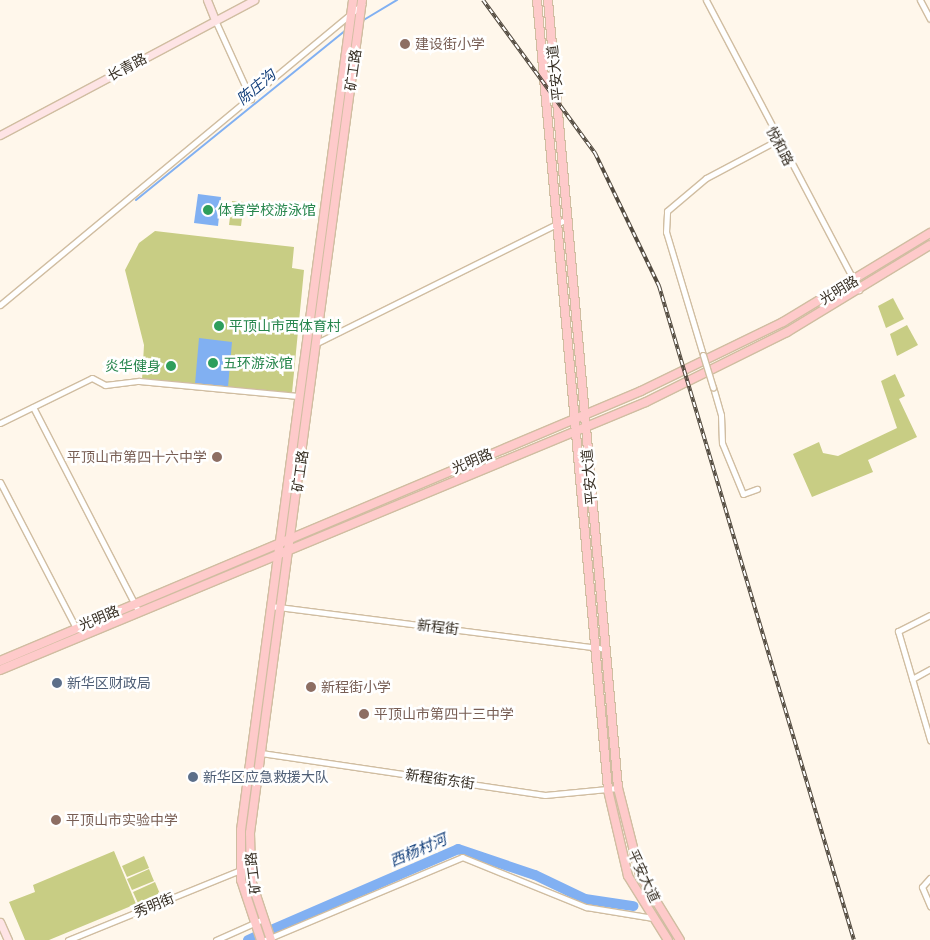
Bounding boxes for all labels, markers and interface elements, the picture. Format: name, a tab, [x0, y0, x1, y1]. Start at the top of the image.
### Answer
place label: 建设街小学	[415, 36, 485, 52]
marker: 建设街小学	[399, 38, 411, 50]
street label: 平安大道	[544, 44, 566, 102]
street label: 矿工路	[342, 48, 364, 92]
street label: 长青路	[105, 50, 149, 84]
water label: 陈庄沟	[233, 66, 279, 108]
street label: 悦和路	[763, 124, 797, 168]
place label: 体育学校游泳馆	[218, 202, 316, 218]
marker: 体育学校游泳馆	[202, 204, 214, 216]
street label: 光明路	[817, 272, 861, 308]
place label: 平顶山市西体育村	[229, 318, 341, 334]
marker: 平顶山市西体育村	[213, 320, 225, 332]
place label: 五环游泳馆	[223, 355, 293, 371]
marker: 五环游泳馆	[207, 357, 219, 369]
place label: 炎华健身	[105, 358, 161, 374]
marker: 炎华健身	[165, 360, 177, 372]
street label: 光明路	[449, 445, 495, 477]
street label: 平安大道	[578, 448, 600, 506]
place label: 平顶山市第四十六中学	[67, 449, 207, 465]
street label: 矿工路	[289, 449, 311, 493]
marker: 平顶山市第四十六中学	[211, 451, 223, 463]
street label: 光明路	[76, 602, 122, 634]
street label: 新程街	[416, 616, 460, 638]
place label: 新华区财政局	[67, 675, 151, 691]
marker: 新华区财政局	[51, 677, 63, 689]
place label: 新程街小学	[321, 679, 391, 695]
marker: 新程街小学	[305, 681, 317, 693]
place label: 平顶山市第四十三中学	[374, 706, 514, 722]
marker: 平顶山市第四十三中学	[358, 708, 370, 720]
street label: 新程街东街	[404, 766, 476, 792]
place label: 新华区应急救援大队	[203, 769, 329, 785]
marker: 新华区应急救援大队	[187, 771, 199, 783]
place label: 平顶山市实验中学	[66, 812, 178, 828]
marker: 平顶山市实验中学	[50, 814, 62, 826]
water label: 西杨村河	[387, 830, 449, 870]
street label: 平安大道	[625, 847, 663, 905]
street label: 矿工路	[242, 851, 264, 895]
street label: 秀明街	[131, 889, 177, 921]

